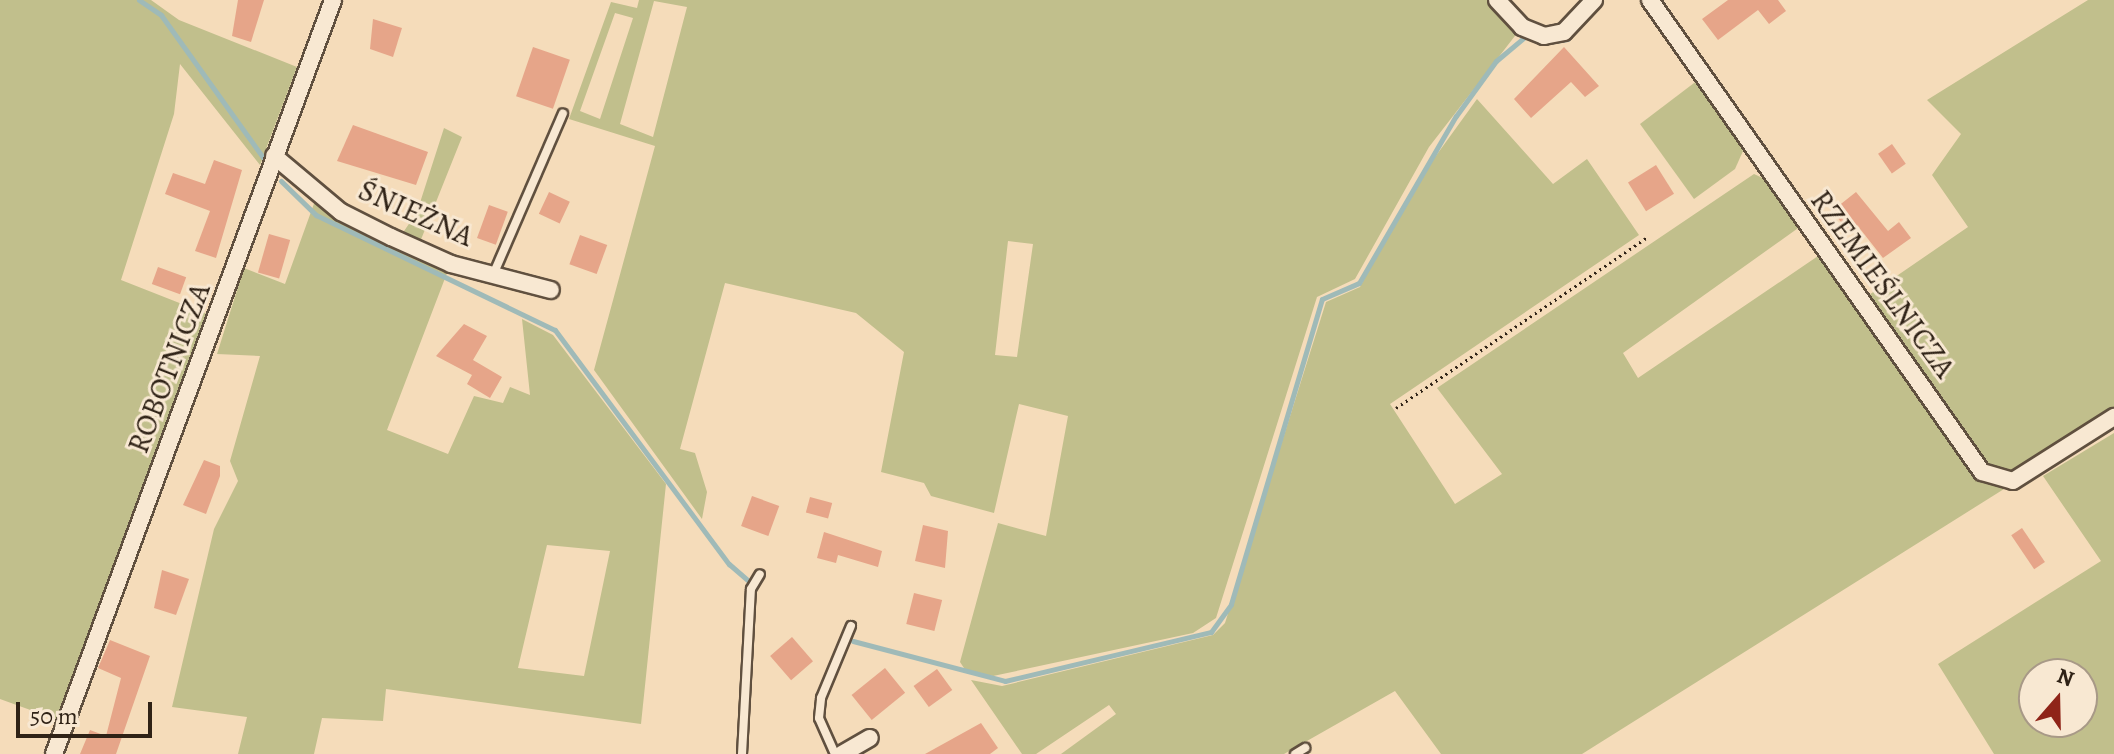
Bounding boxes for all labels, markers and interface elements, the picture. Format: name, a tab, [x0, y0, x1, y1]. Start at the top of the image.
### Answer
street label: ŚNIEŻNA	[353, 172, 479, 254]
street label: RZEMIEŚLNICZA	[1803, 183, 1963, 385]
street label: ROBOTNICZA	[120, 278, 218, 458]
north arrow	[2018, 658, 2098, 738]
text: N	[2053, 660, 2078, 694]
scale bar	[20, 686, 156, 736]
text: 50 m	[30, 700, 78, 732]

